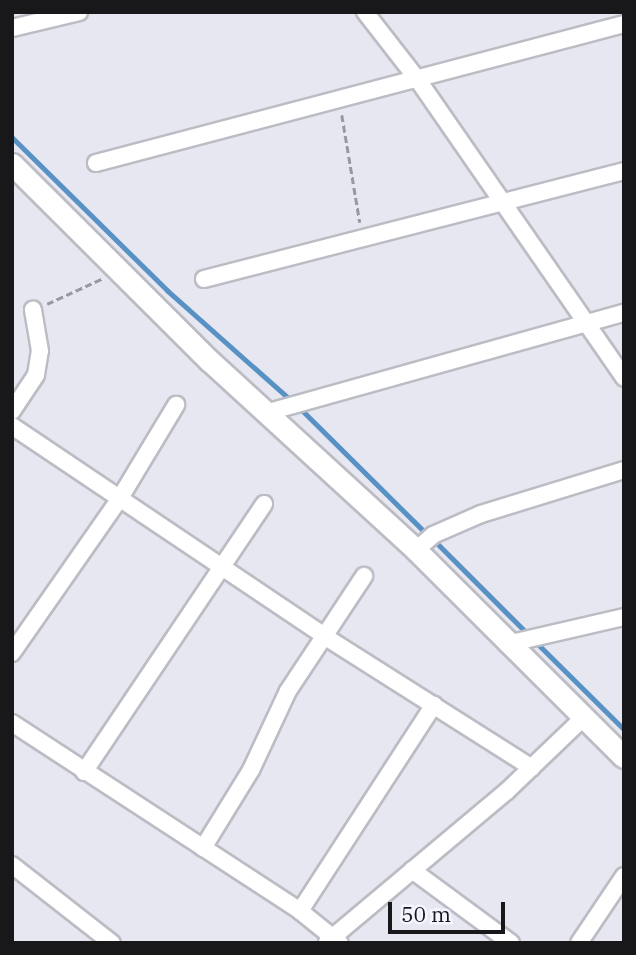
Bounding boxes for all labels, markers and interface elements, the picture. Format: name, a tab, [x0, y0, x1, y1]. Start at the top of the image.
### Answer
scale bar	[391, 888, 508, 932]
text: 50 m	[401, 900, 451, 928]

